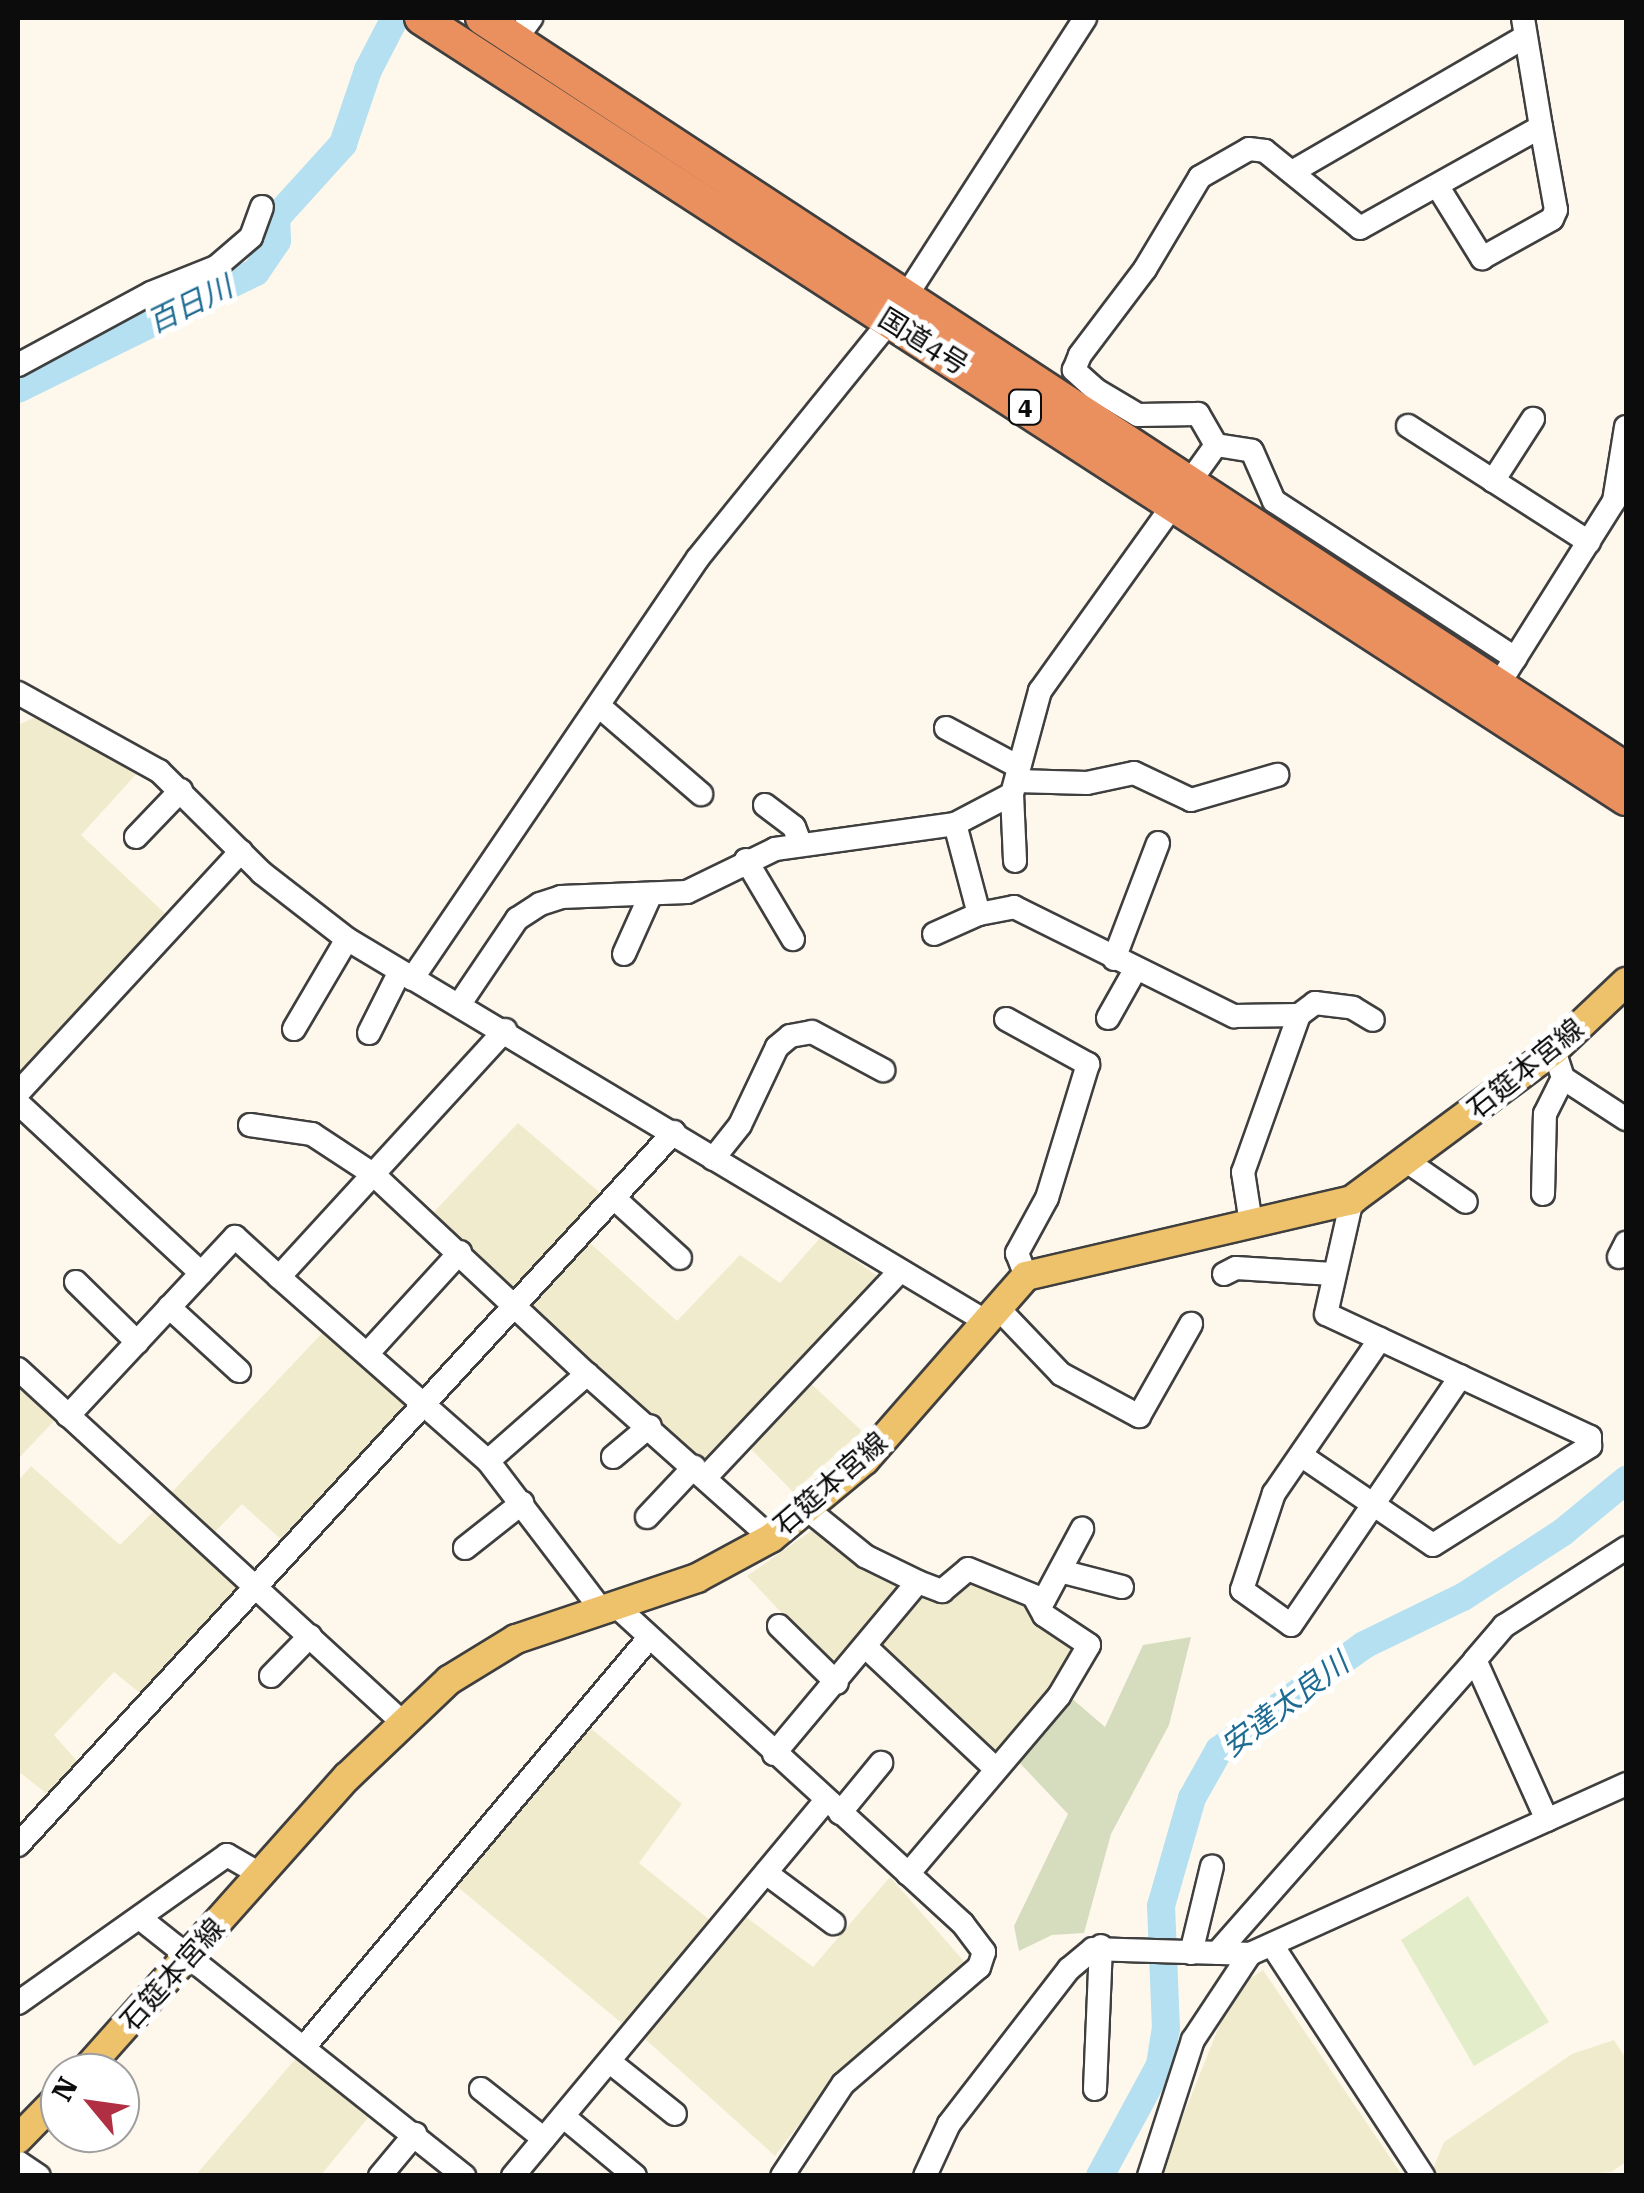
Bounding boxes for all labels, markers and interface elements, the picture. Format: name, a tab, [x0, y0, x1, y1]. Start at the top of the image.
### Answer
water label: 百日川	[142, 269, 238, 341]
street label: 国道4号	[872, 301, 974, 383]
road number: 4	[1008, 387, 1042, 427]
street label: 石筵本宮線	[1461, 1012, 1591, 1126]
street label: 石筵本宮線	[767, 1425, 895, 1543]
water label: 安達太良川	[1214, 1645, 1356, 1765]
street label: 石筵本宮線	[114, 1912, 232, 2038]
north arrow	[40, 2053, 140, 2153]
text: N	[45, 2072, 85, 2107]

